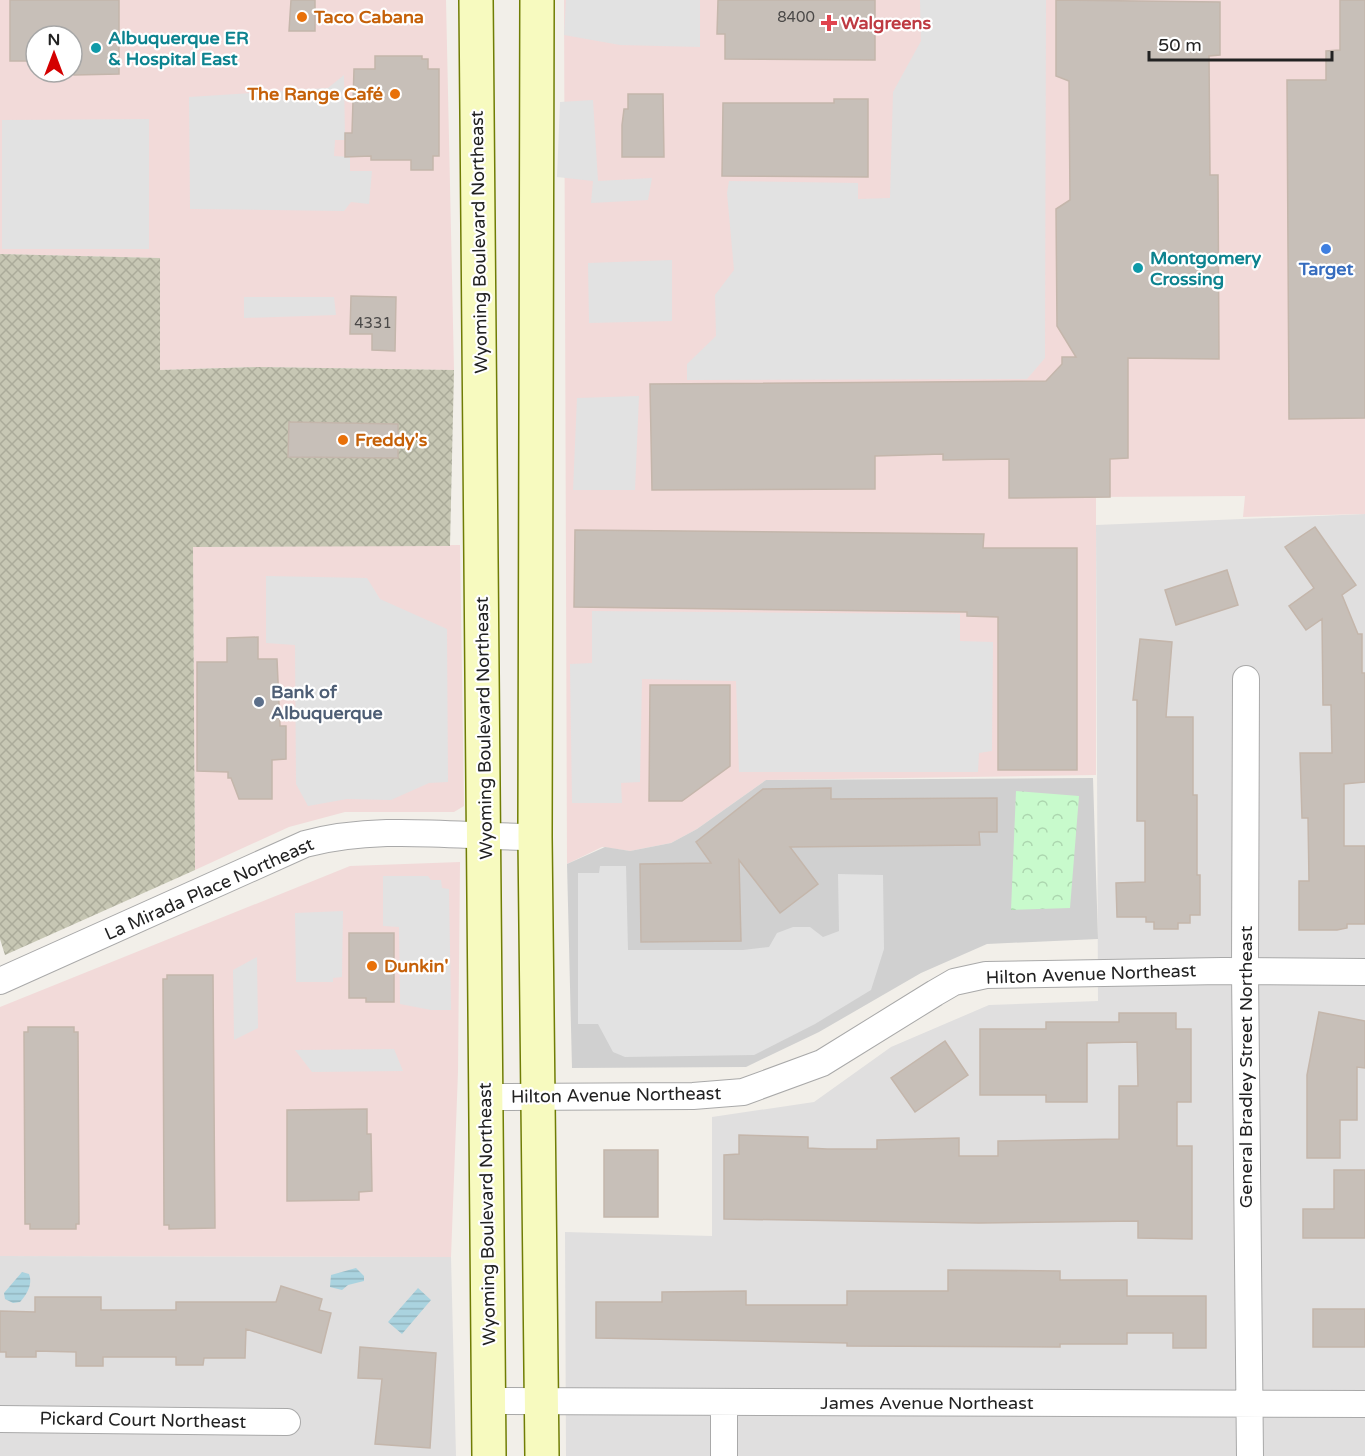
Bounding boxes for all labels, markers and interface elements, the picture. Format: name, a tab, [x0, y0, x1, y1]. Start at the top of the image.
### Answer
place label: Taco Cabana	[313, 6, 424, 28]
house number: 8400	[777, 8, 815, 26]
marker: Taco Cabana	[295, 10, 309, 24]
place label: Walgreens	[841, 12, 931, 34]
marker: Walgreens	[822, 16, 836, 30]
north arrow	[24, 24, 84, 84]
scale bar	[1149, 24, 1332, 62]
place label: Albuquerque ER & Hospital East	[108, 27, 249, 70]
text: N	[48, 30, 60, 50]
text: 50 m	[1158, 34, 1202, 56]
marker: Albuquerque ER & Hospital East	[89, 41, 103, 55]
place label: The Range Café	[246, 83, 383, 105]
marker: The Range Café	[388, 87, 402, 101]
street label: Wyoming Boulevard Northeast	[466, 110, 492, 374]
marker: Target	[1319, 242, 1333, 256]
place label: Montgomery Crossing	[1150, 247, 1261, 290]
place label: Target	[1298, 258, 1353, 280]
marker: Montgomery Crossing	[1131, 261, 1145, 275]
house number: 4331	[354, 314, 392, 332]
place label: Freddy's	[355, 429, 428, 451]
marker: Freddy's	[336, 433, 350, 447]
street label: Wyoming Boulevard Northeast	[471, 596, 497, 860]
place label: Bank of Albuquerque	[271, 681, 383, 724]
marker: Bank of Albuquerque	[252, 695, 266, 709]
street label: La Mirada Place Northeast	[101, 833, 317, 945]
street label: General Bradley Street Northeast	[1235, 926, 1257, 1208]
place label: Dunkin'	[384, 955, 449, 977]
marker: Dunkin'	[365, 959, 379, 973]
street label: Hilton Avenue Northeast	[985, 959, 1197, 989]
street label: Wyoming Boulevard Northeast	[474, 1082, 500, 1346]
street label: Hilton Avenue Northeast	[511, 1082, 722, 1108]
street label: James Avenue Northeast	[820, 1392, 1034, 1414]
street label: Pickard Court Northeast	[40, 1407, 247, 1433]

